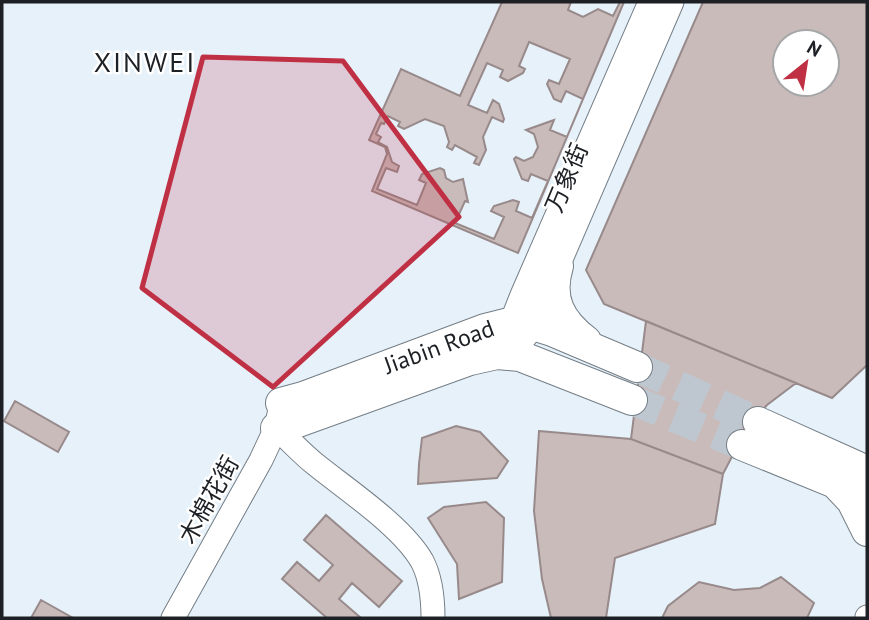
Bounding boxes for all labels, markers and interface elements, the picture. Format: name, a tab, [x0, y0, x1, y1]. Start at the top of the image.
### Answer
north arrow	[771, 28, 841, 98]
text: N	[803, 35, 826, 62]
district label: XINWEI	[94, 43, 196, 80]
street label: 万象街	[538, 139, 595, 217]
street label: Jiabin Road	[379, 312, 498, 381]
street label: 木棉花街	[172, 450, 245, 549]

